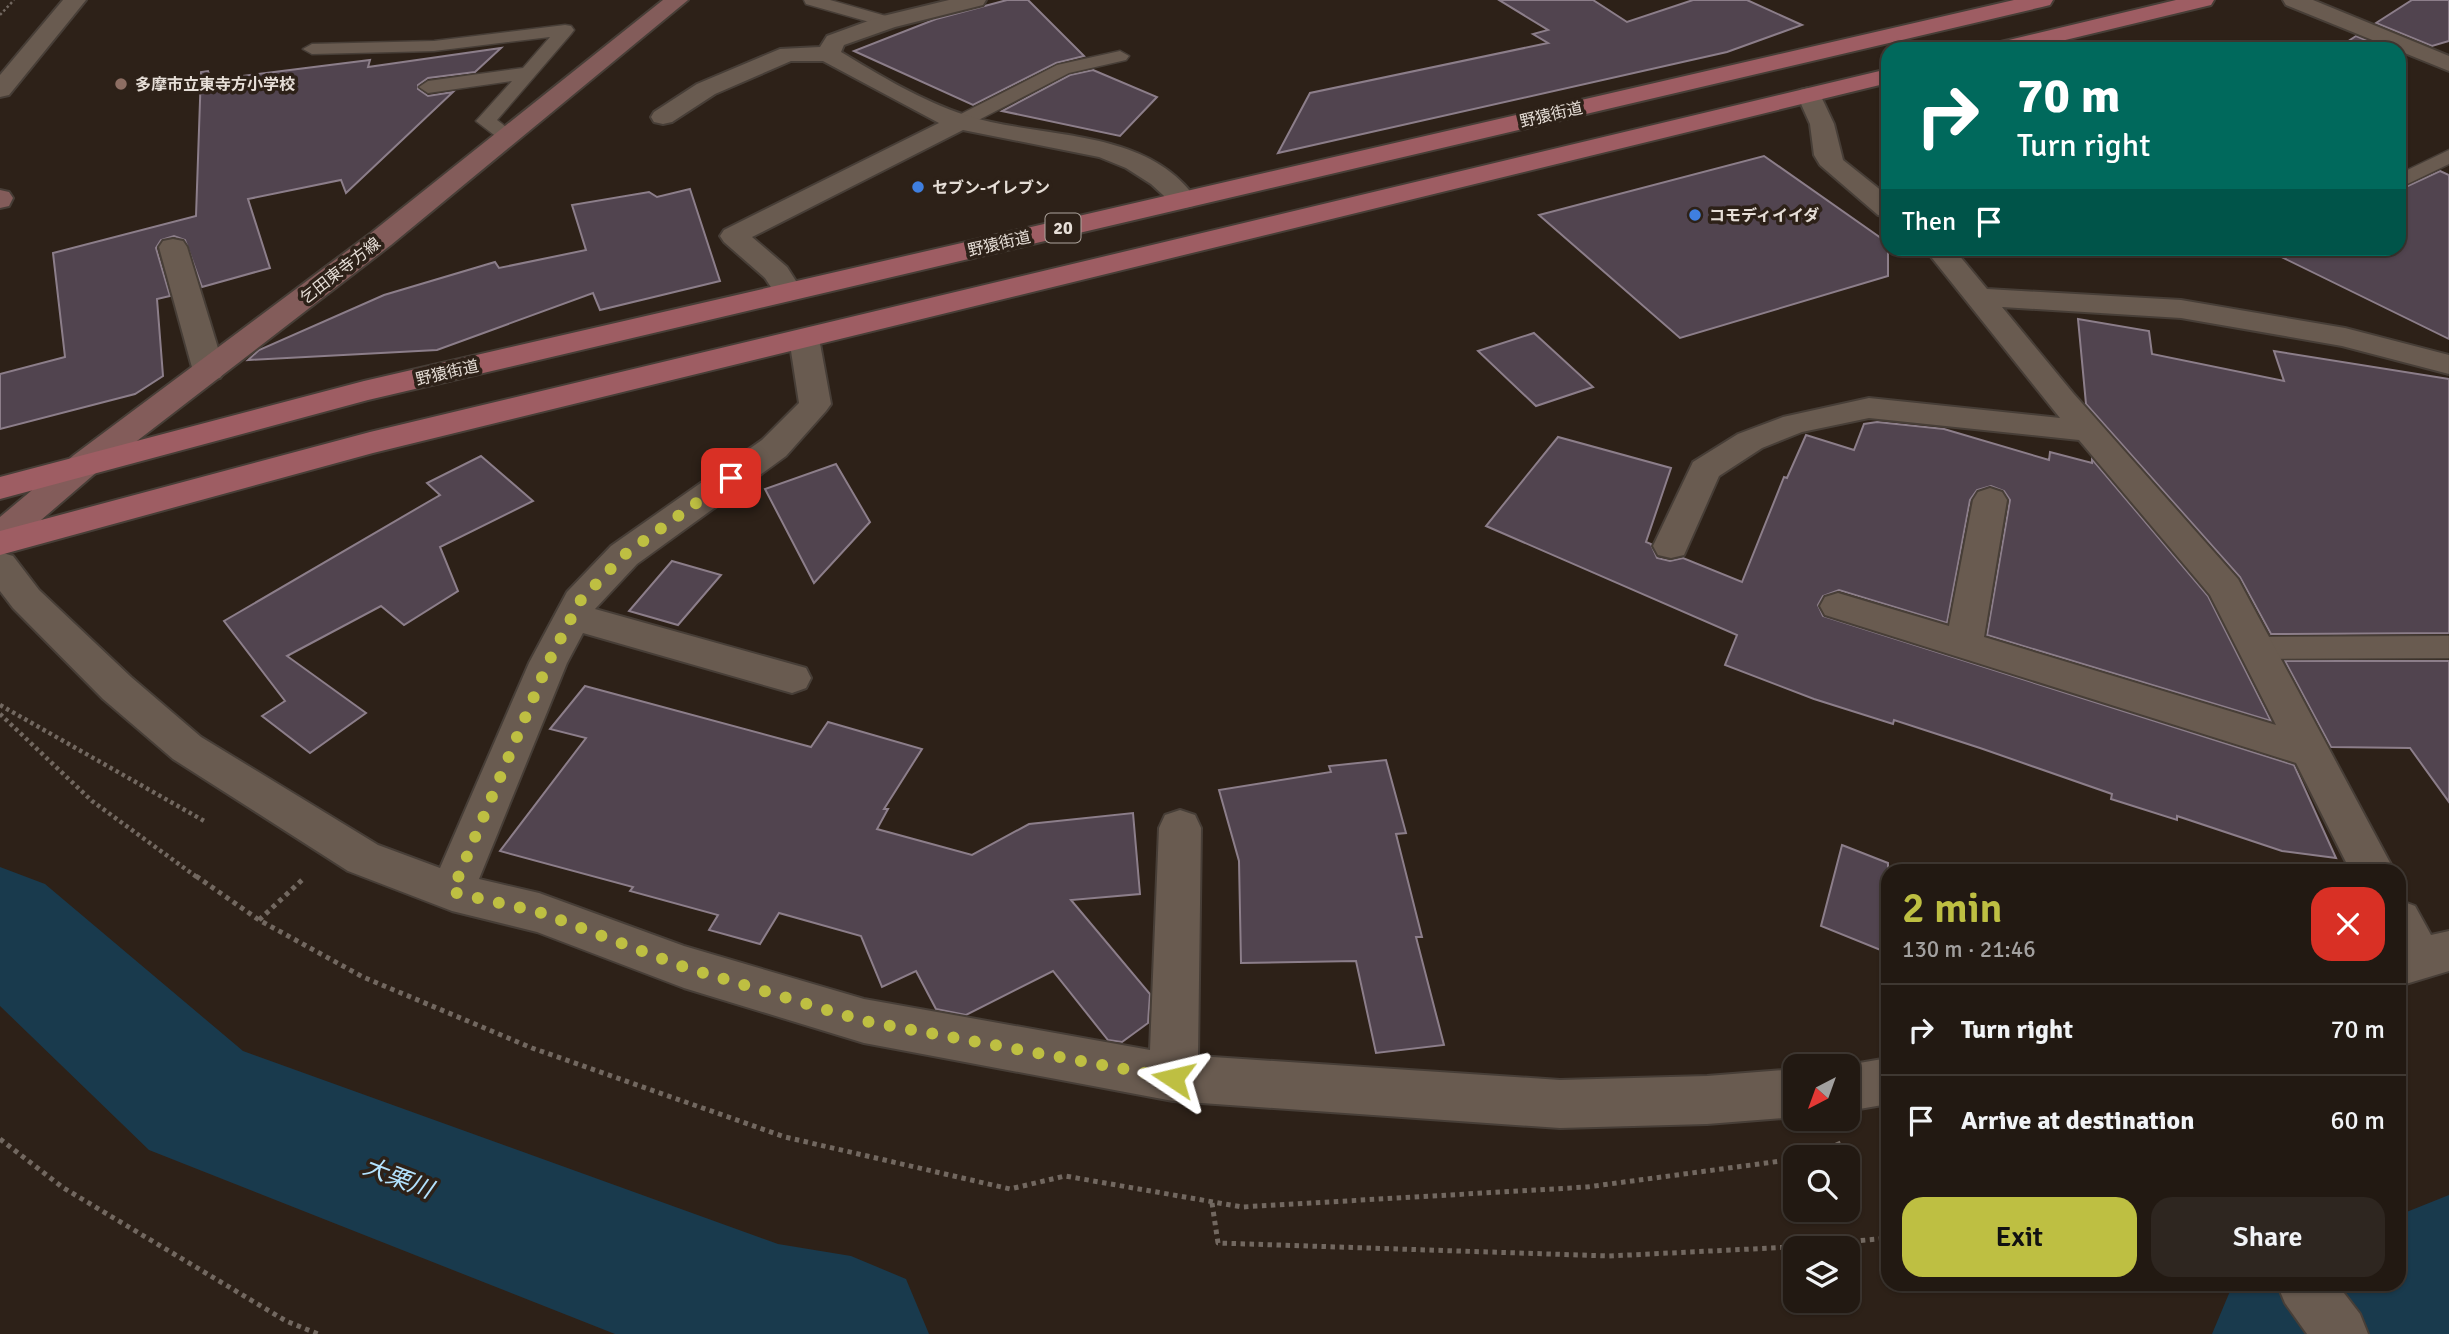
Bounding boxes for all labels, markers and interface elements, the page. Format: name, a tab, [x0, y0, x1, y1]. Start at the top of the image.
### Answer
text: 70 m	[2017, 66, 2120, 126]
icon: right	[1902, 70, 1993, 161]
place label: 多摩市立東寺方小学校	[135, 75, 295, 95]
marker: 多摩市立東寺方小学校	[113, 76, 129, 92]
street label: 野猿街道	[1518, 98, 1585, 132]
text: Turn right	[2017, 126, 2150, 165]
place label: セブン-イレブン	[932, 178, 1050, 198]
marker: セブン-イレブン	[910, 179, 926, 195]
icon: arrive	[1970, 203, 2008, 241]
place label: コモディイイダ	[1709, 206, 1819, 226]
text: Then	[1902, 206, 1956, 238]
marker: コモディイイダ	[1687, 207, 1703, 223]
road number: 20	[1046, 213, 1080, 242]
street label: 野猿街道	[966, 227, 1033, 261]
street label: 乞田東寺方線	[297, 233, 385, 308]
street label: 野猿街道	[414, 356, 481, 390]
pin	[701, 448, 761, 508]
icon: arrive	[712, 459, 750, 497]
text: 2 min	[1902, 883, 2003, 934]
button: close	[2311, 887, 2385, 961]
text: 130 m · 21:46	[1902, 935, 2036, 964]
icon: right	[1902, 1011, 1940, 1049]
text: Turn right	[1961, 1014, 2073, 1046]
text: 70 m	[2330, 1014, 2385, 1046]
position arrow	[1136, 1041, 1210, 1115]
north arrow	[1783, 1054, 1860, 1130]
map controls	[1783, 1054, 1860, 1313]
icon: arrive	[1902, 1102, 1940, 1140]
text: Arrive at destination	[1961, 1105, 2194, 1137]
text: 60 m	[2330, 1105, 2385, 1137]
button: search	[1783, 1145, 1860, 1222]
water label: 大栗川	[359, 1151, 440, 1206]
button: Exit	[1902, 1197, 2137, 1277]
button: Share	[2151, 1197, 2385, 1277]
button: layers	[1783, 1236, 1860, 1313]

